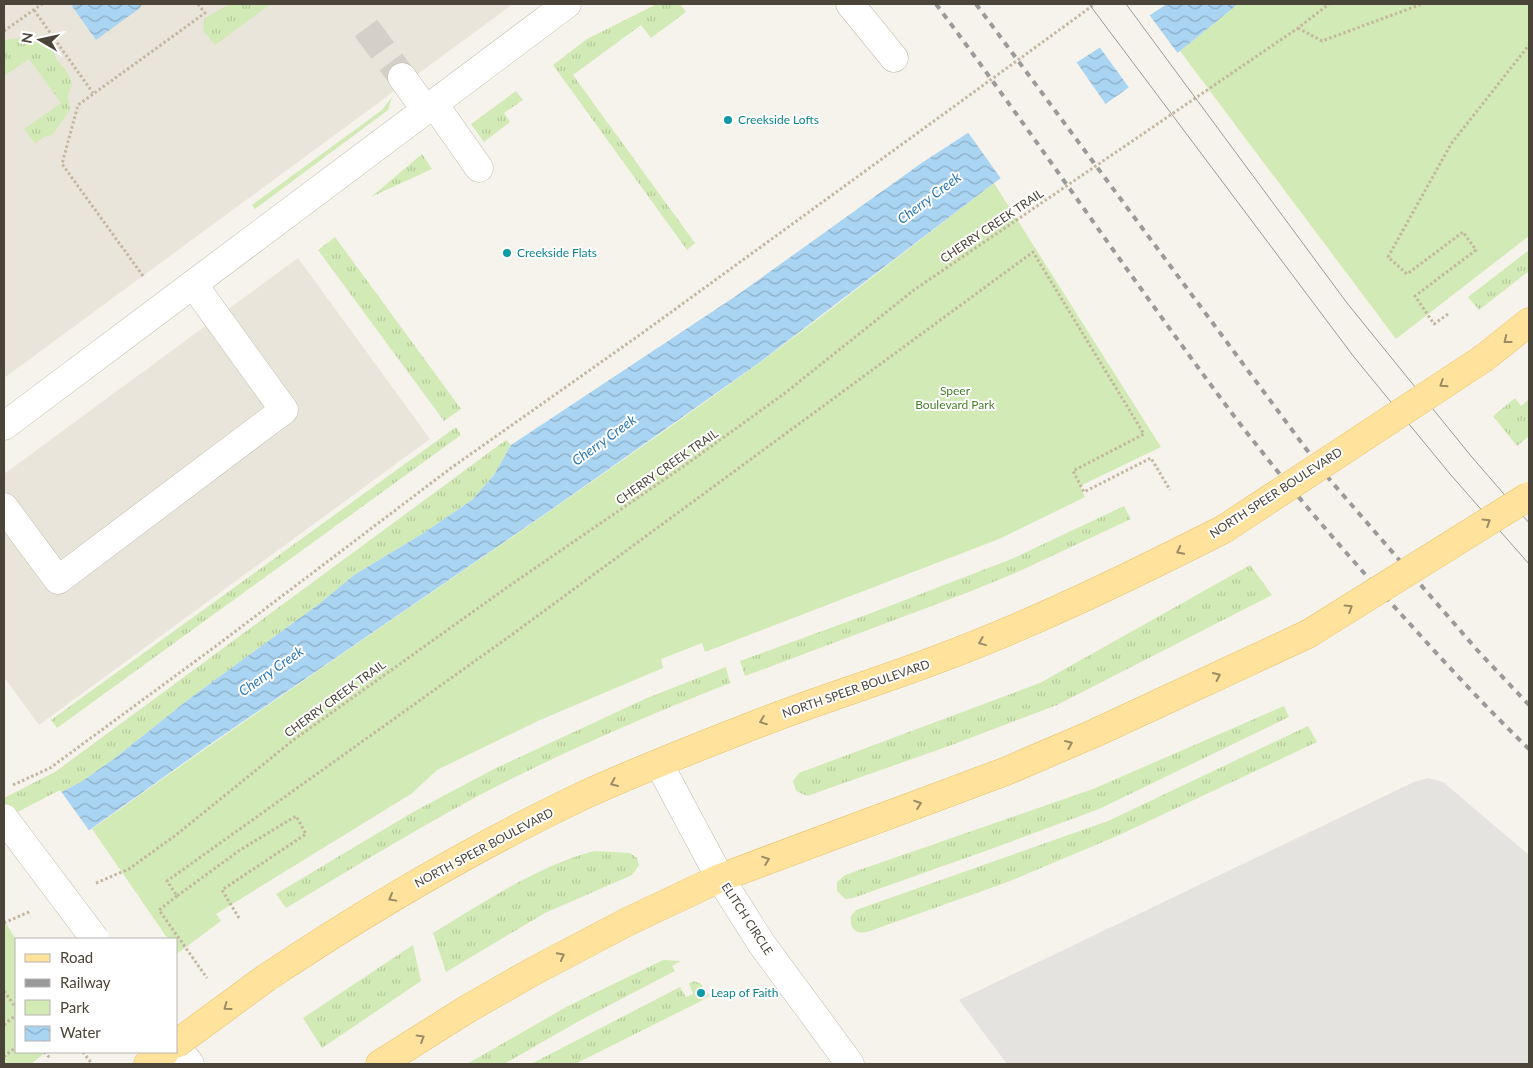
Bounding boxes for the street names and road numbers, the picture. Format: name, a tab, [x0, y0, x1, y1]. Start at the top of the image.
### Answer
street label: CHERRY CREEK TRAIL	[937, 185, 1046, 266]
street label: CHERRY CREEK TRAIL	[613, 426, 721, 507]
street label: NORTH SPEER BOULEVARD	[1207, 444, 1345, 541]
street label: NORTH SPEER BOULEVARD	[780, 656, 932, 721]
street label: CHERRY CREEK TRAIL	[281, 657, 388, 740]
street label: NORTH SPEER BOULEVARD	[412, 805, 556, 891]
street label: ELITCH CIRCLE	[718, 880, 776, 958]

